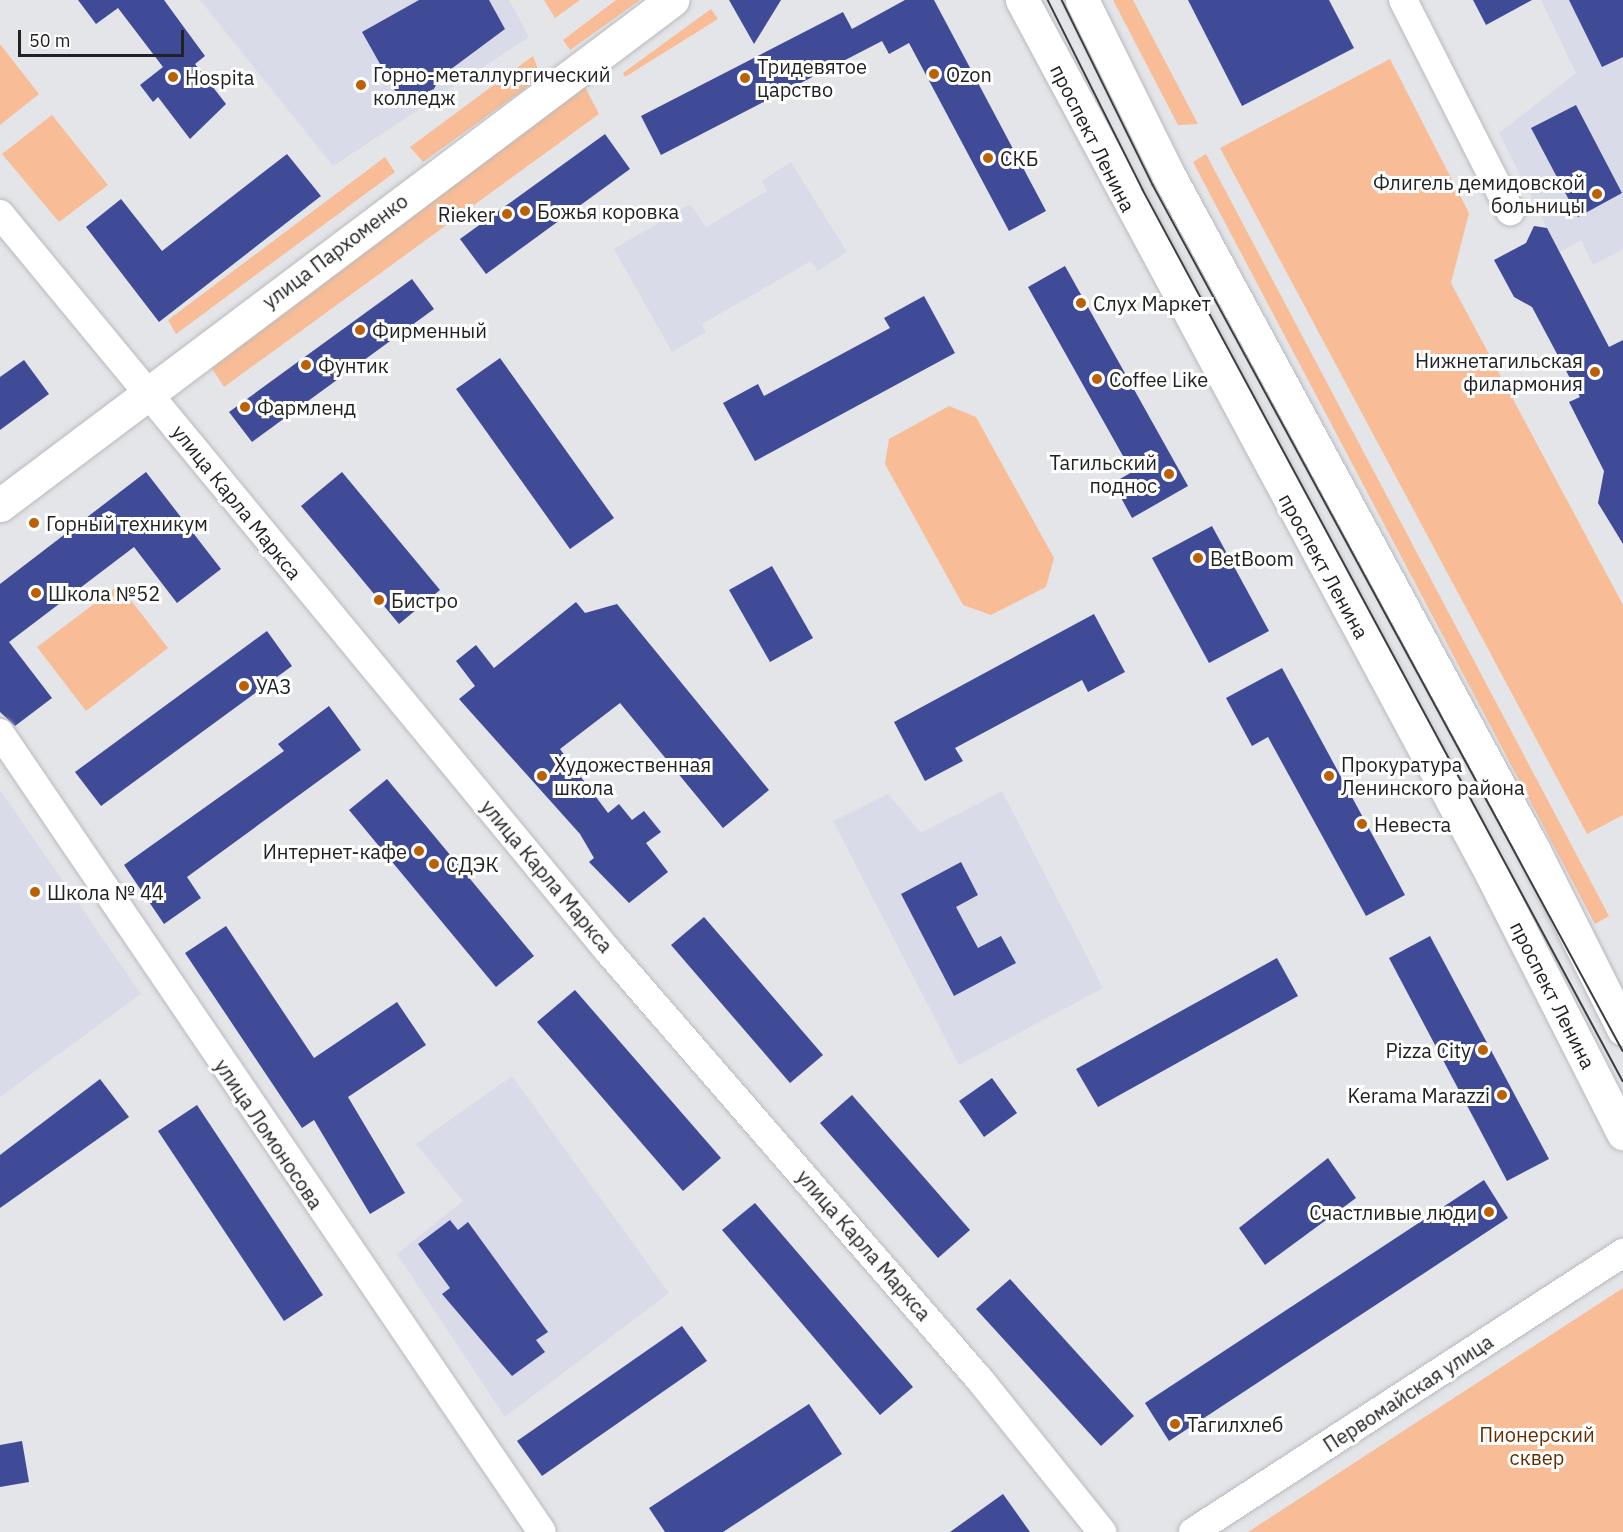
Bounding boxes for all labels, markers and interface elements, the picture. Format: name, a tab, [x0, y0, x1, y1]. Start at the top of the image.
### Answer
scale bar	[21, 18, 188, 56]
text: 50 m	[29, 29, 71, 52]
place label: Тридевятое царство	[757, 54, 867, 101]
street label: проспект Ленина	[1045, 60, 1141, 216]
place label: Горно-металлургический колледж	[373, 62, 611, 109]
place label: Ozon	[946, 62, 992, 86]
place label: Hospita	[185, 65, 254, 89]
marker: Ozon	[927, 67, 941, 81]
marker: Hospita	[166, 70, 180, 84]
marker: Тридевятое царство	[738, 71, 752, 85]
marker: Горно-металлургический колледж	[354, 78, 368, 92]
place label: СКБ	[1000, 146, 1038, 170]
marker: СКБ	[981, 151, 995, 165]
place label: Флигель демидовской больницы	[1373, 170, 1585, 217]
marker: Флигель демидовской больницы	[1590, 187, 1604, 201]
street label: улица Пархоменко	[258, 189, 412, 313]
place label: Божья коровка	[537, 199, 679, 223]
place label: Rieker	[438, 202, 495, 226]
marker: Божья коровка	[518, 204, 532, 218]
marker: Rieker	[500, 207, 514, 221]
place label: Слух Маркет	[1093, 291, 1211, 315]
marker: Слух Маркет	[1074, 296, 1088, 310]
place label: Фирменный	[372, 318, 487, 342]
marker: Фирменный	[353, 323, 367, 337]
place label: Нижнетагильская филармония	[1415, 348, 1583, 395]
place label: Фунтик	[318, 353, 389, 377]
marker: Фунтик	[299, 358, 313, 372]
marker: Нижнетагильская филармония	[1588, 365, 1602, 379]
place label: Coffee Like	[1109, 367, 1208, 391]
marker: Coffee Like	[1090, 372, 1104, 386]
place label: Фармленд	[257, 395, 356, 419]
marker: Фармленд	[238, 400, 252, 414]
street label: улица Карла Маркса	[167, 420, 307, 584]
place label: Тагильский поднос	[1050, 450, 1157, 497]
marker: Тагильский поднос	[1162, 467, 1176, 481]
street label: проспект Ленина	[1274, 489, 1374, 643]
place label: Горный техникум	[46, 511, 208, 535]
marker: Горный техникум	[27, 516, 41, 530]
place label: BetBoom	[1210, 546, 1294, 570]
marker: BetBoom	[1191, 551, 1205, 565]
place label: Школа №52	[48, 581, 160, 605]
marker: Школа №52	[29, 586, 43, 600]
place label: Бистро	[391, 588, 458, 612]
marker: Бистро	[372, 593, 386, 607]
place label: УАЗ	[256, 674, 291, 698]
marker: УАЗ	[237, 679, 251, 693]
place label: Художественная школа	[554, 752, 711, 799]
place label: Прокуратура Ленинского района	[1341, 752, 1525, 799]
marker: Художественная школа	[535, 769, 549, 783]
marker: Прокуратура Ленинского района	[1322, 769, 1336, 783]
street label: улица Карла Маркса	[476, 795, 618, 957]
place label: Невеста	[1374, 812, 1451, 836]
marker: Невеста	[1355, 817, 1369, 831]
place label: Интернет-кафе	[263, 839, 407, 863]
marker: Интернет-кафе	[412, 844, 426, 858]
place label: СДЭК	[446, 852, 499, 876]
marker: СДЭК	[427, 857, 441, 871]
place label: Школа № 44	[47, 880, 164, 904]
marker: Школа № 44	[28, 885, 42, 899]
street label: проспект Ленина	[1505, 917, 1601, 1073]
place label: Pizza City	[1386, 1038, 1471, 1062]
marker: Pizza City	[1476, 1043, 1490, 1057]
street label: улица Ломоносова	[210, 1054, 328, 1214]
place label: Kerama Marazzi	[1348, 1083, 1490, 1107]
marker: Kerama Marazzi	[1495, 1088, 1509, 1102]
street label: улица Карла Маркса	[792, 1165, 936, 1325]
place label: Счастливые люди	[1309, 1200, 1477, 1224]
marker: Счастливые люди	[1482, 1205, 1496, 1219]
street label: Первомайская улица	[1319, 1329, 1497, 1457]
place label: Тагилхлеб	[1187, 1412, 1283, 1436]
marker: Тагилхлеб	[1168, 1417, 1182, 1431]
park label: Пионерский сквер	[1479, 1422, 1595, 1469]

